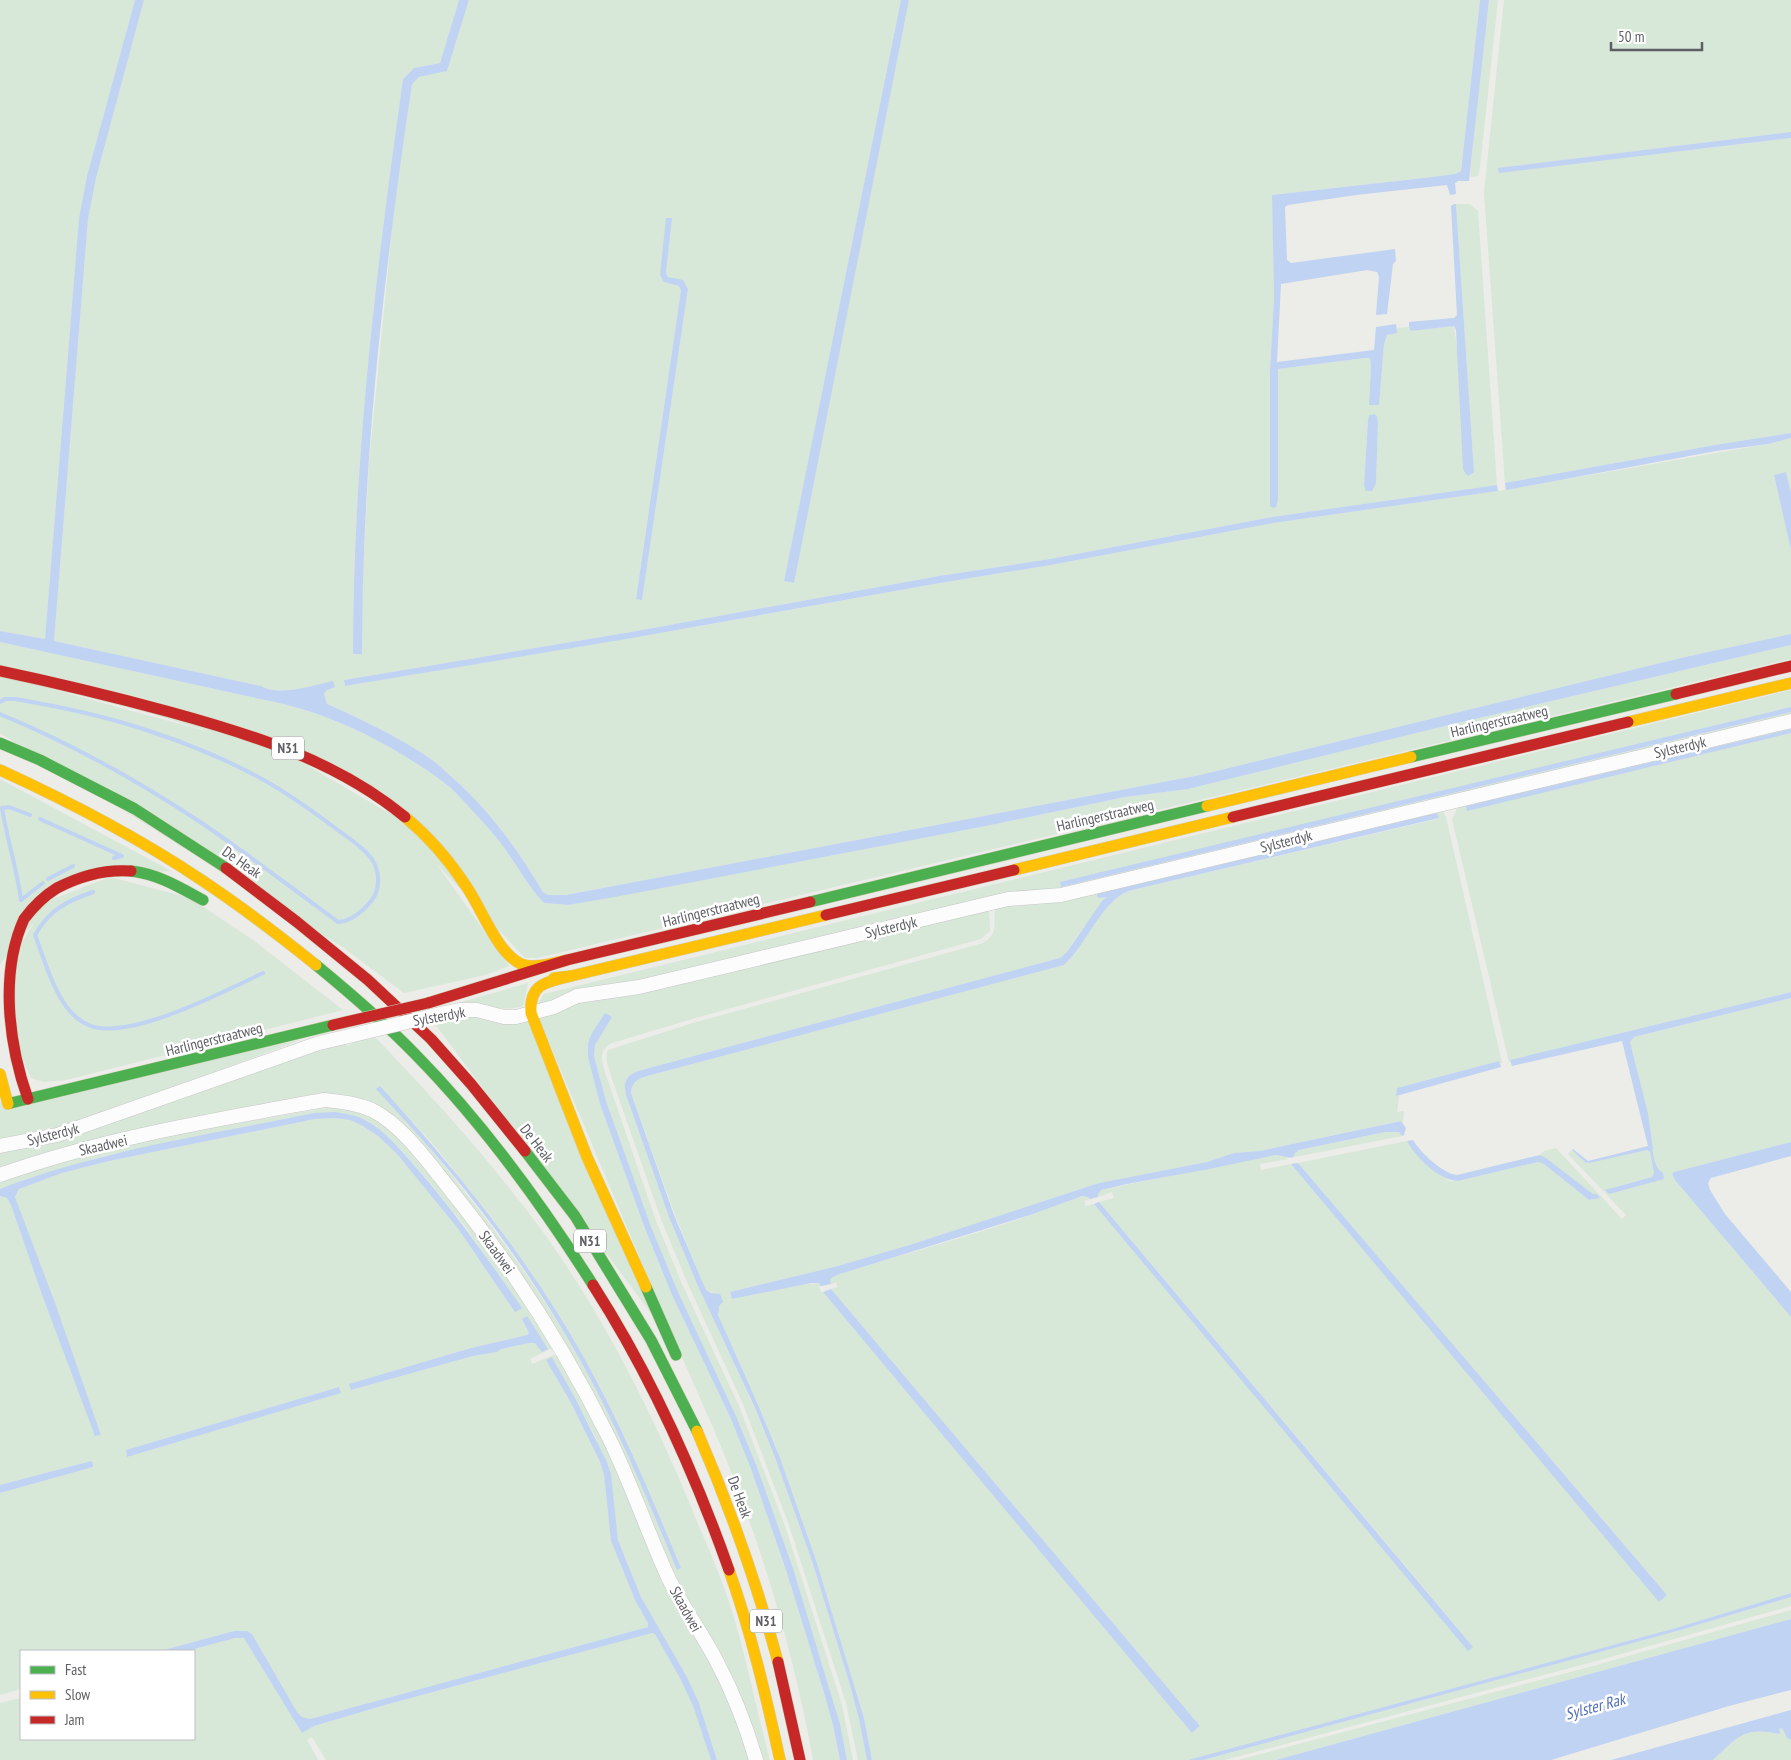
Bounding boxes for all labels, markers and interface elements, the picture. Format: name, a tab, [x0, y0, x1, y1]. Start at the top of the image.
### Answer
scale bar	[1611, 20, 1702, 52]
text: 50 m	[1618, 27, 1644, 46]
street label: Harlingerstraatweg	[1449, 701, 1549, 741]
street label: Sylsterdyk	[1652, 732, 1708, 762]
road number: N31	[272, 736, 304, 760]
street label: Harlingerstraatweg	[1055, 795, 1155, 835]
street label: Sylsterdyk	[1258, 825, 1314, 857]
street label: De Heak	[219, 842, 265, 882]
street label: Harlingerstraatweg	[661, 889, 761, 931]
street label: Sylsterdyk	[863, 912, 919, 942]
street label: Sylsterdyk	[411, 1002, 467, 1030]
street label: Harlingerstraatweg	[164, 1018, 264, 1060]
street label: Sylsterdyk	[25, 1118, 81, 1150]
street label: De Heak	[516, 1120, 558, 1166]
street label: Skaadwei	[77, 1130, 129, 1160]
street label: Skaadwei	[475, 1227, 519, 1277]
road number: N31	[574, 1230, 606, 1252]
street label: De Heak	[724, 1473, 756, 1521]
street label: Skaadwei	[666, 1583, 706, 1635]
road number: N31	[750, 1610, 782, 1632]
legend	[20, 1650, 195, 1740]
text: Fast	[65, 1660, 86, 1679]
text: Slow	[65, 1685, 90, 1704]
water label: Sylster Rak	[1563, 1688, 1629, 1724]
text: Jam	[64, 1710, 84, 1729]

